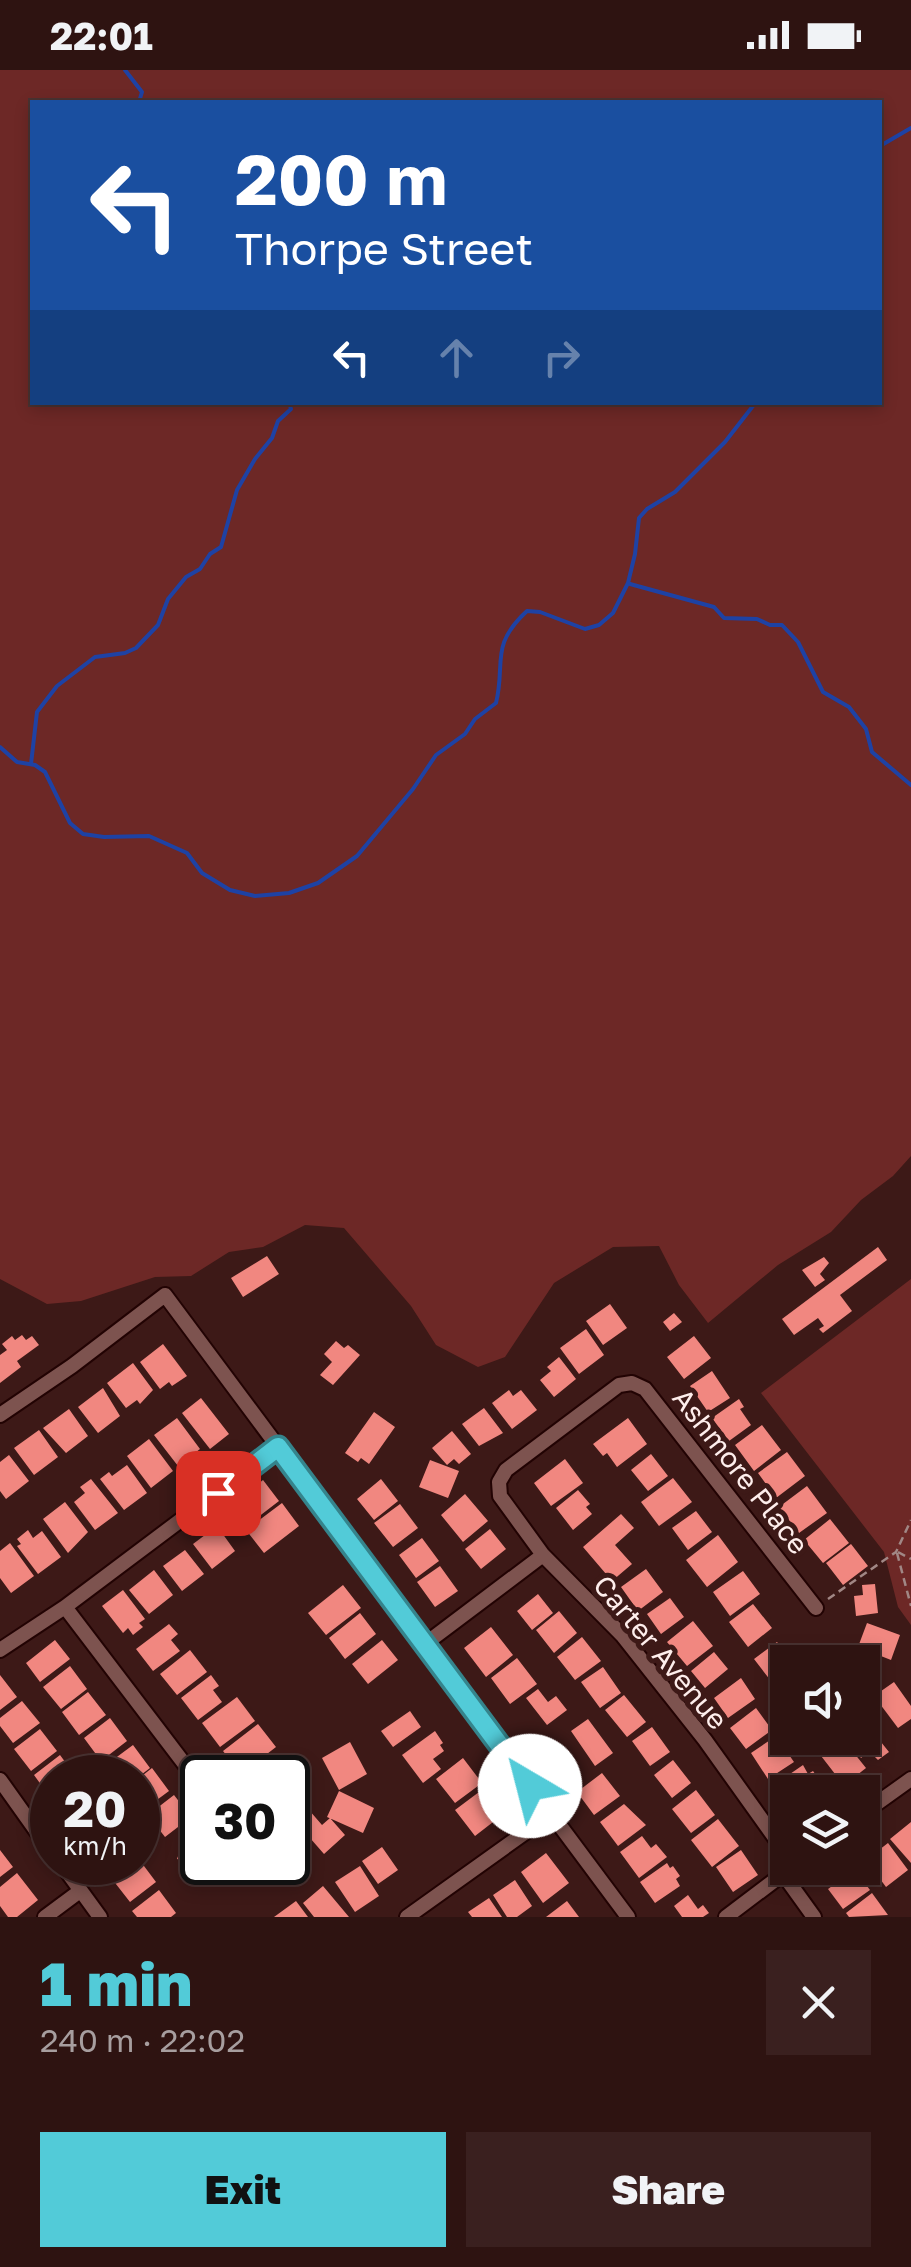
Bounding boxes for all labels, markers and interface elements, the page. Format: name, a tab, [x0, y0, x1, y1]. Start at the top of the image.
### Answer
text: 22:01	[50, 13, 153, 58]
text: 200 m	[235, 136, 447, 220]
icon: left	[70, 140, 200, 270]
text: Thorpe Street	[235, 221, 533, 275]
icon: left	[324, 330, 379, 385]
icon: ahead	[429, 330, 484, 385]
icon: right	[534, 330, 589, 385]
street label: Ashmore Place	[666, 1382, 816, 1560]
pin	[176, 1451, 261, 1536]
icon: arrive	[191, 1466, 246, 1521]
street label: Carter Avenue	[587, 1568, 735, 1736]
map controls	[770, 1645, 880, 1885]
button: sound	[770, 1645, 880, 1755]
position arrow	[478, 1734, 582, 1838]
speed limit sign: 30	[180, 1755, 310, 1885]
button: layers	[770, 1775, 880, 1885]
text: 20	[63, 1778, 126, 1838]
text: km/h	[63, 1830, 127, 1861]
text: 1 min	[40, 1947, 192, 2019]
button: close	[766, 1950, 871, 2055]
text: 240 m · 22:02	[40, 2021, 245, 2059]
button: Exit	[40, 2132, 446, 2247]
button: Share	[466, 2132, 871, 2247]

